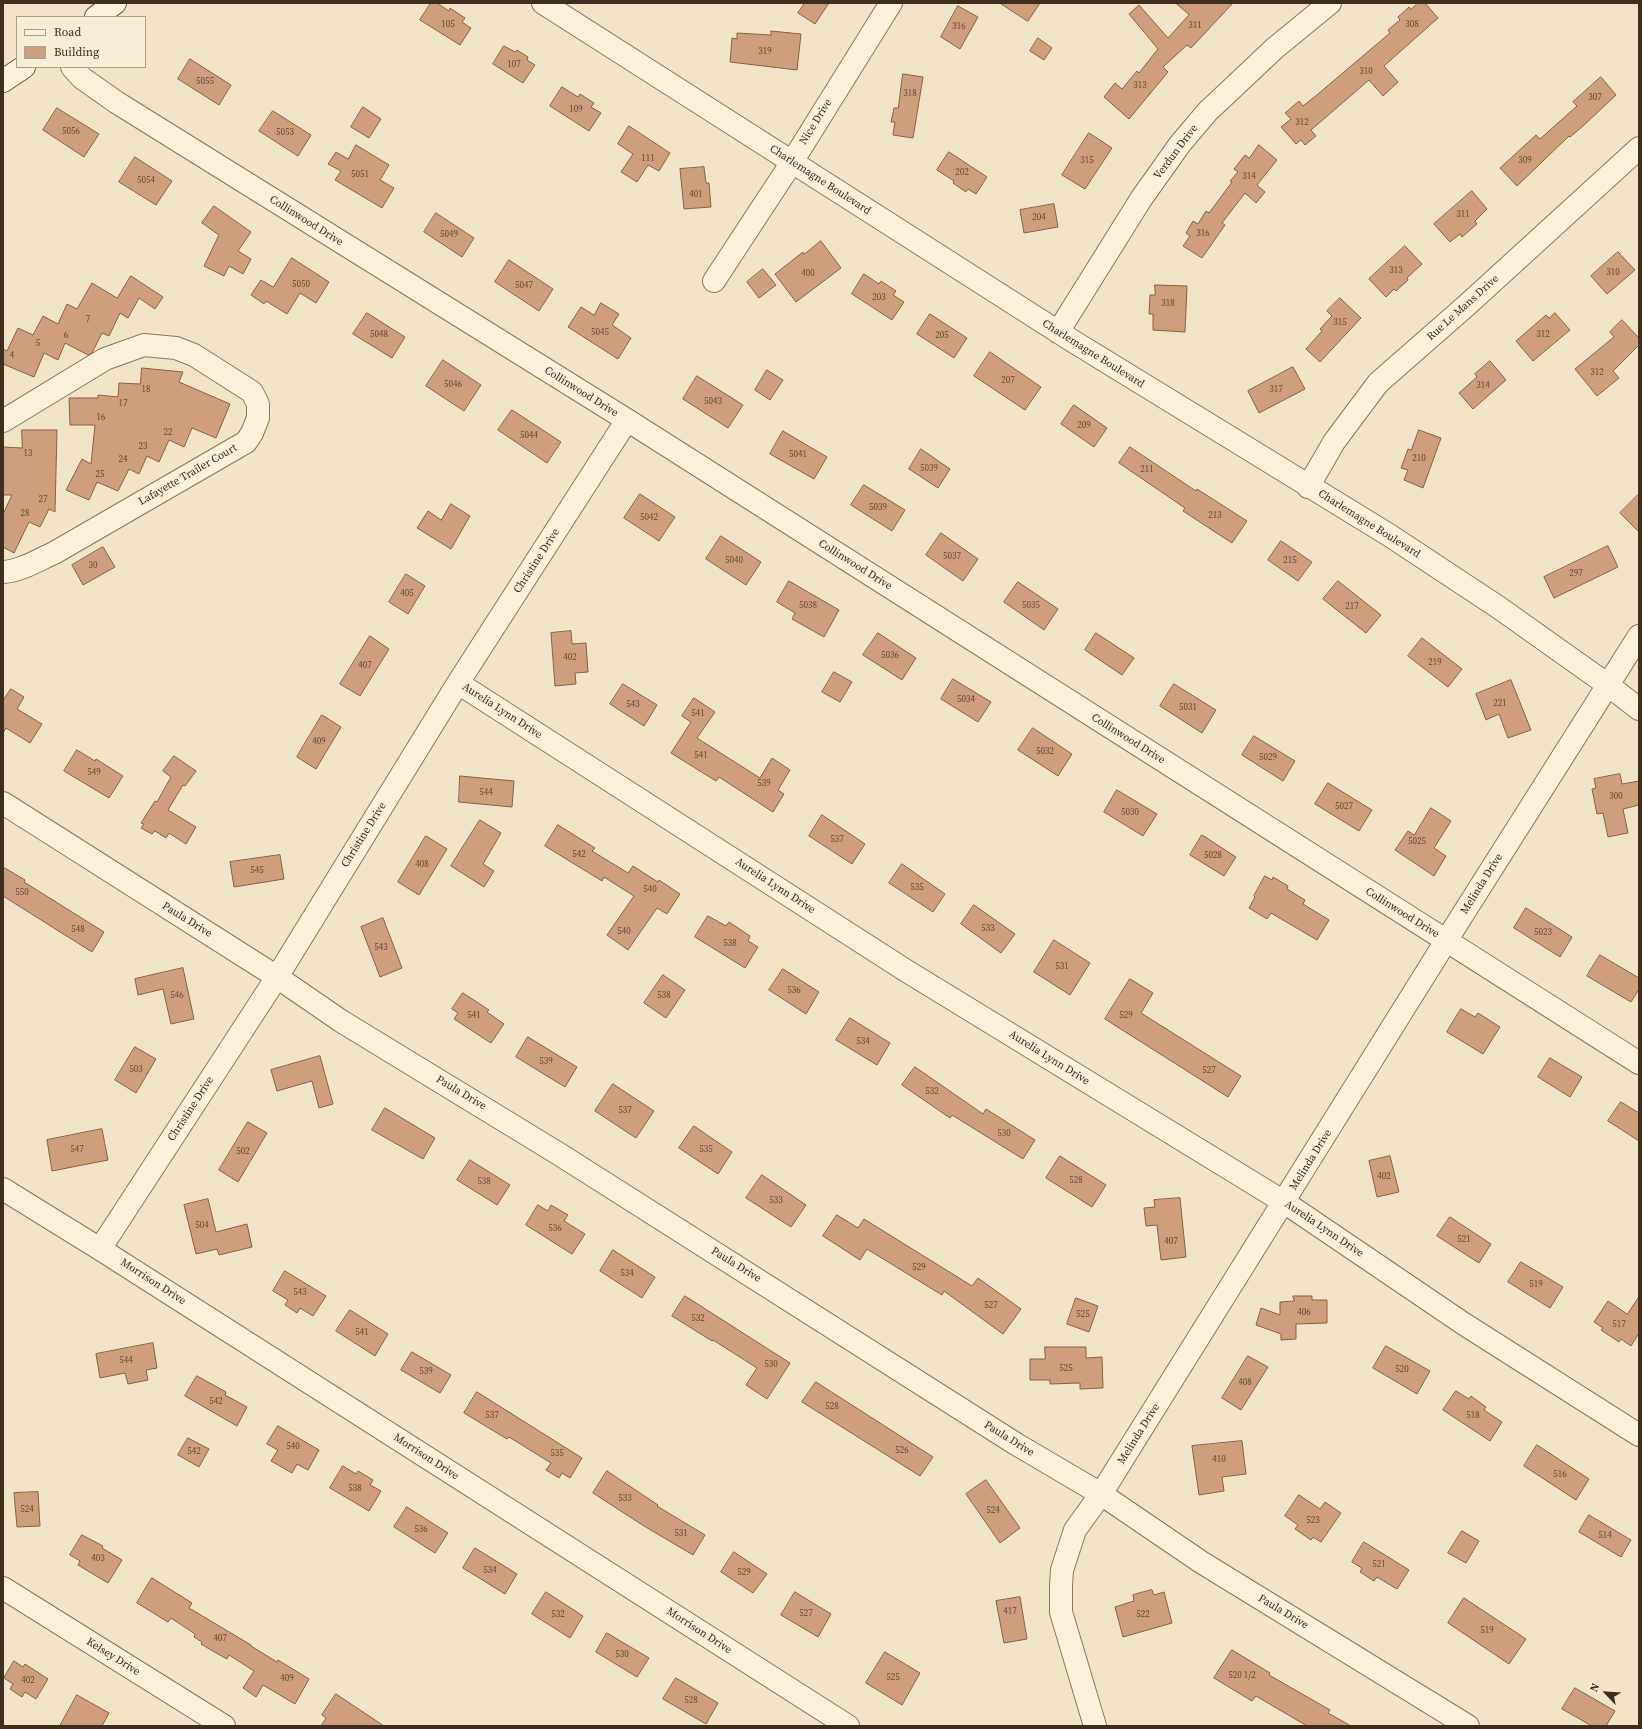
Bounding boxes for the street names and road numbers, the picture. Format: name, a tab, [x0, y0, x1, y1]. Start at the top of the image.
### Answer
street label: Nice Drive	[797, 97, 835, 147]
street label: Verdun Drive	[1151, 122, 1201, 182]
street label: Charlemagne Boulevard	[767, 142, 873, 218]
street label: Collinwood Drive	[267, 193, 345, 249]
street label: Rue Le Mans Drive	[1424, 272, 1502, 344]
street label: Charlemagne Boulevard	[1039, 317, 1147, 391]
street label: Collinwood Drive	[542, 364, 620, 420]
street label: Lafayette Trailer Court	[136, 441, 240, 509]
street label: Charlemagne Boulevard	[1315, 487, 1423, 561]
street label: Christine Drive	[511, 526, 563, 596]
street label: Collinwood Drive	[816, 537, 894, 593]
street label: Aurelia Lynn Drive	[460, 680, 544, 742]
street label: Collinwood Drive	[1089, 711, 1167, 767]
street label: Christine Drive	[339, 800, 389, 870]
street label: Melinda Drive	[1458, 851, 1506, 917]
street label: Aurelia Lynn Drive	[733, 855, 817, 917]
street label: Collinwood Drive	[1363, 885, 1441, 941]
street label: Paula Drive	[160, 899, 214, 941]
street label: Aurelia Lynn Drive	[1006, 1028, 1092, 1088]
street label: Paula Drive	[433, 1073, 489, 1113]
street label: Christine Drive	[165, 1074, 217, 1144]
street label: Melinda Drive	[1287, 1127, 1335, 1193]
street label: Aurelia Lynn Drive	[1282, 1198, 1366, 1260]
street label: Paula Drive	[709, 1244, 763, 1286]
street label: Morrison Drive	[118, 1256, 188, 1308]
street label: Melinda Drive	[1115, 1401, 1163, 1467]
street label: Paula Drive	[982, 1418, 1036, 1460]
street label: Morrison Drive	[391, 1431, 461, 1483]
street label: Paula Drive	[1255, 1592, 1311, 1632]
street label: Morrison Drive	[664, 1605, 734, 1657]
street label: Kelsey Drive	[84, 1635, 142, 1679]

